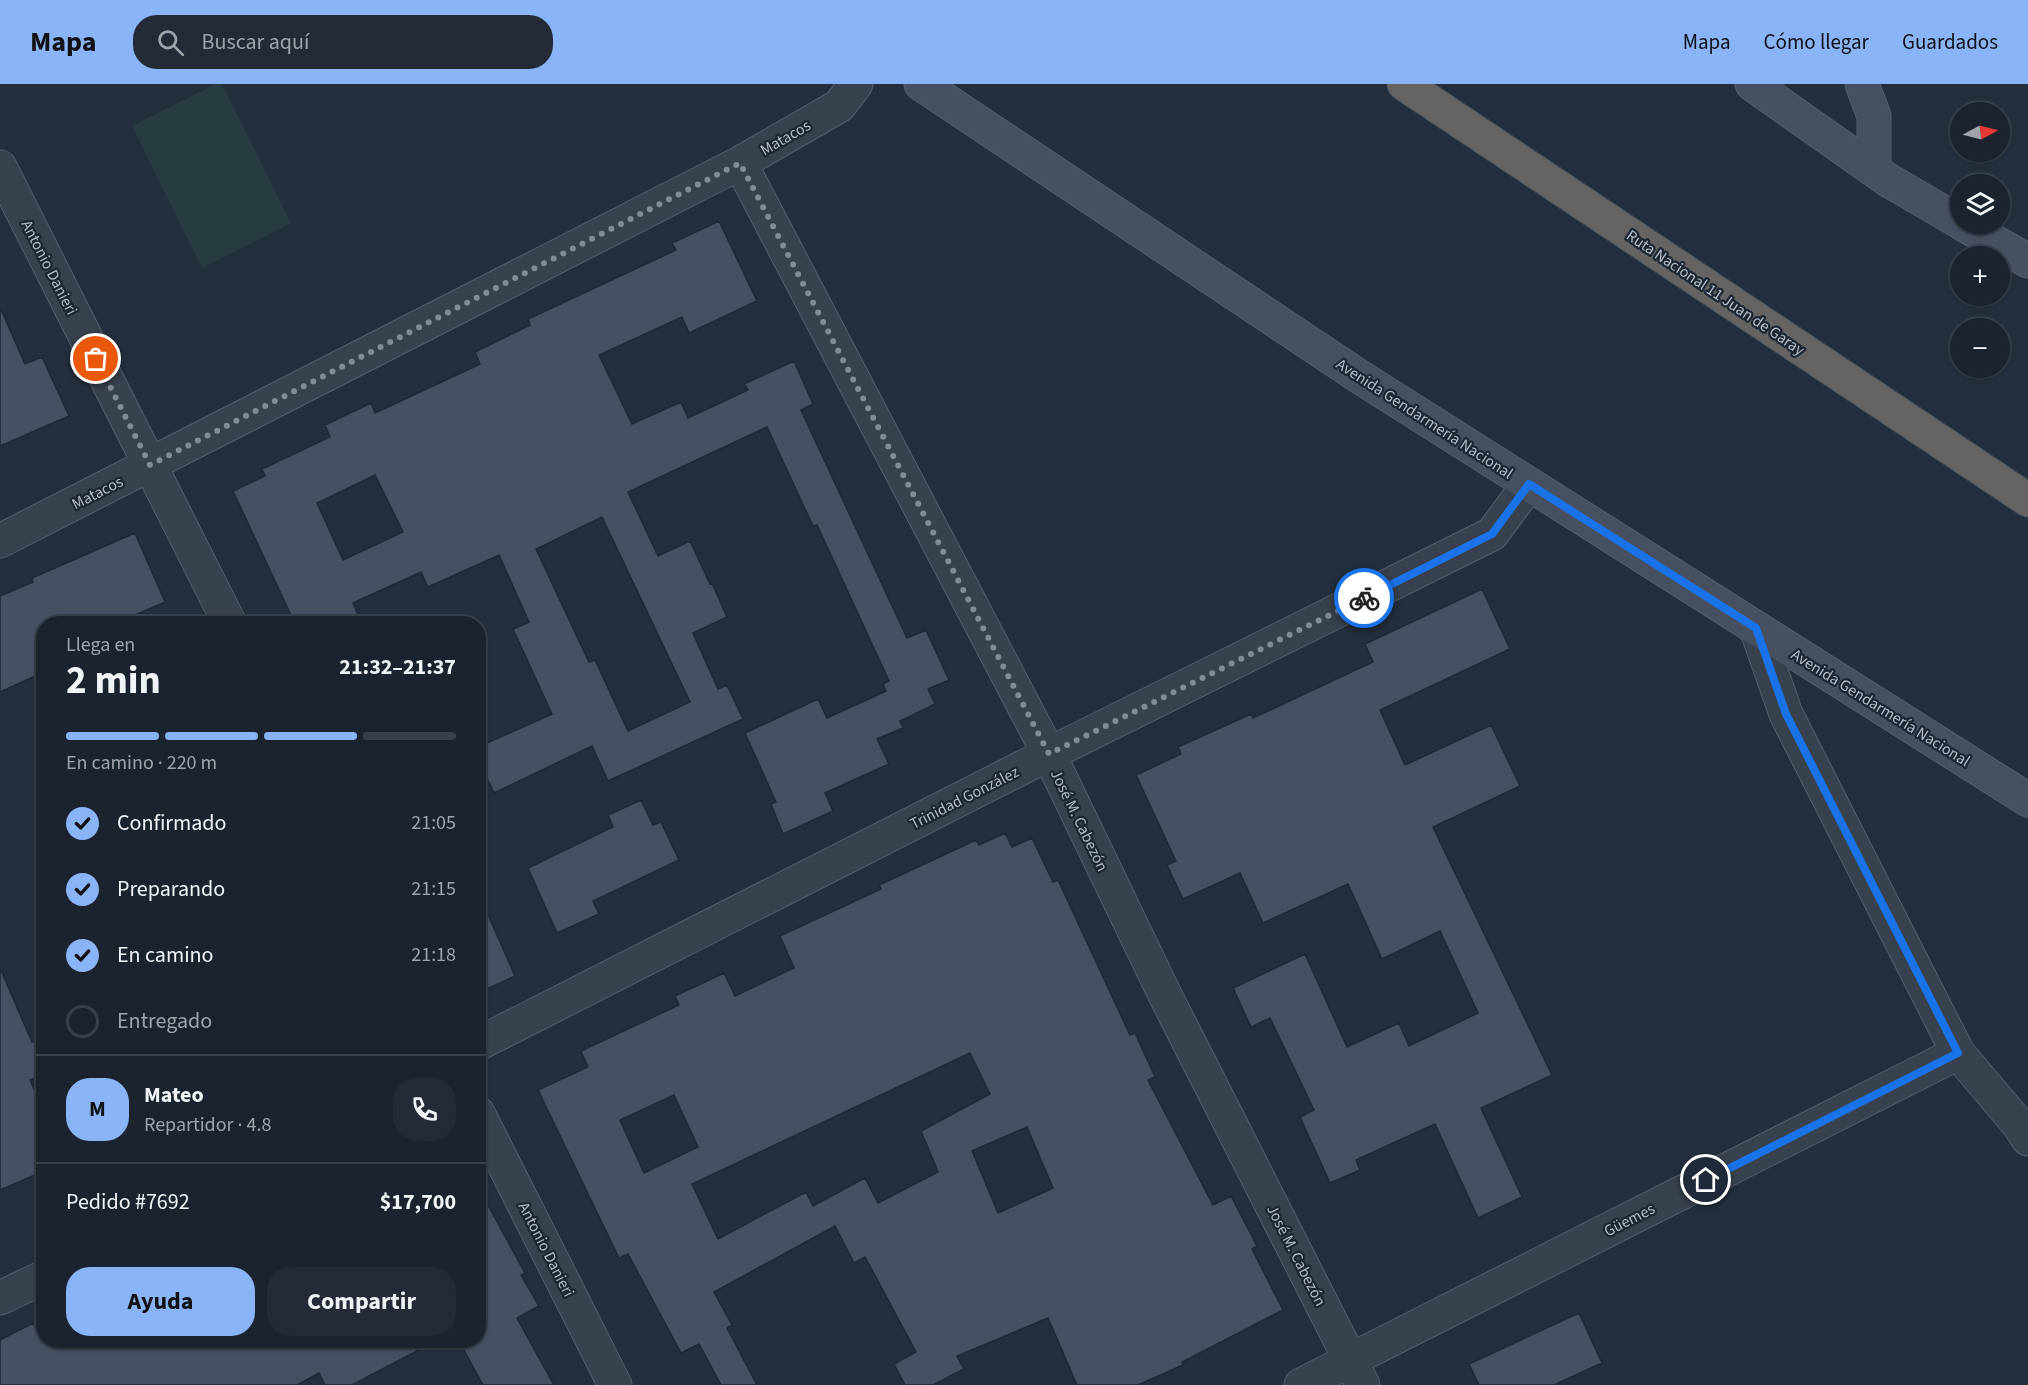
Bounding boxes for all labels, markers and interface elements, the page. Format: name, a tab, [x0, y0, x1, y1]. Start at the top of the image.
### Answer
search box	[133, 15, 553, 69]
text: Mapa	[30, 22, 97, 62]
icon: search	[154, 26, 187, 59]
text: Buscar aquí	[202, 26, 309, 58]
text: Mapa	[1683, 27, 1731, 57]
text: Cómo llegar	[1764, 27, 1869, 57]
text: Guardados	[1902, 27, 1998, 57]
north arrow	[1950, 102, 2010, 162]
map controls	[1950, 102, 2010, 378]
street label: Matacos	[756, 114, 815, 161]
button: layers	[1950, 174, 2010, 234]
street label: Antonio Danieri	[16, 216, 82, 319]
street label: Ruta Nacional 11 Juan de Garay	[1622, 225, 1809, 361]
button: +	[1950, 246, 2010, 306]
button: −	[1950, 318, 2010, 378]
pin	[70, 333, 121, 384]
icon: bag	[79, 342, 112, 375]
street label: Avenida Gendarmería Nacional	[1332, 353, 1517, 484]
street label: Matacos	[68, 470, 127, 515]
courier	[1334, 568, 1394, 628]
icon: bike	[1348, 582, 1381, 615]
text: Llega en	[66, 631, 135, 659]
street label: Avenida Gendarmería Nacional	[1787, 644, 1974, 772]
text: 21:32–21:37	[339, 651, 456, 683]
text: 2 min	[66, 653, 161, 709]
text: En camino · 220 m	[66, 749, 217, 777]
street label: Trinidad González	[906, 761, 1023, 835]
street label: José M. Cabezón	[1045, 766, 1113, 875]
icon: check	[66, 807, 99, 840]
text: Confirmado	[117, 807, 226, 839]
text: 21:05	[411, 809, 456, 837]
icon: check	[66, 873, 99, 906]
text: Preparando	[117, 873, 225, 905]
text: 21:15	[411, 875, 456, 903]
icon: check	[66, 939, 99, 972]
text: En camino	[117, 939, 214, 971]
text: 21:18	[411, 941, 456, 969]
text: Entregado	[117, 1005, 212, 1037]
button: phone	[393, 1078, 456, 1141]
text: Mateo	[144, 1079, 204, 1111]
text: M	[89, 1093, 106, 1125]
text: Repartidor · 4.8	[144, 1111, 271, 1139]
pin	[1680, 1154, 1731, 1205]
icon: home	[1689, 1163, 1722, 1196]
text: Pedido #7692	[66, 1186, 190, 1218]
text: $17,700	[380, 1186, 456, 1218]
street label: Antonio Danieri	[513, 1198, 579, 1301]
street label: Güemes	[1600, 1198, 1659, 1242]
street label: José M. Cabezón	[1261, 1201, 1331, 1310]
button: Ayuda	[66, 1267, 255, 1336]
button: Compartir	[267, 1267, 456, 1336]

